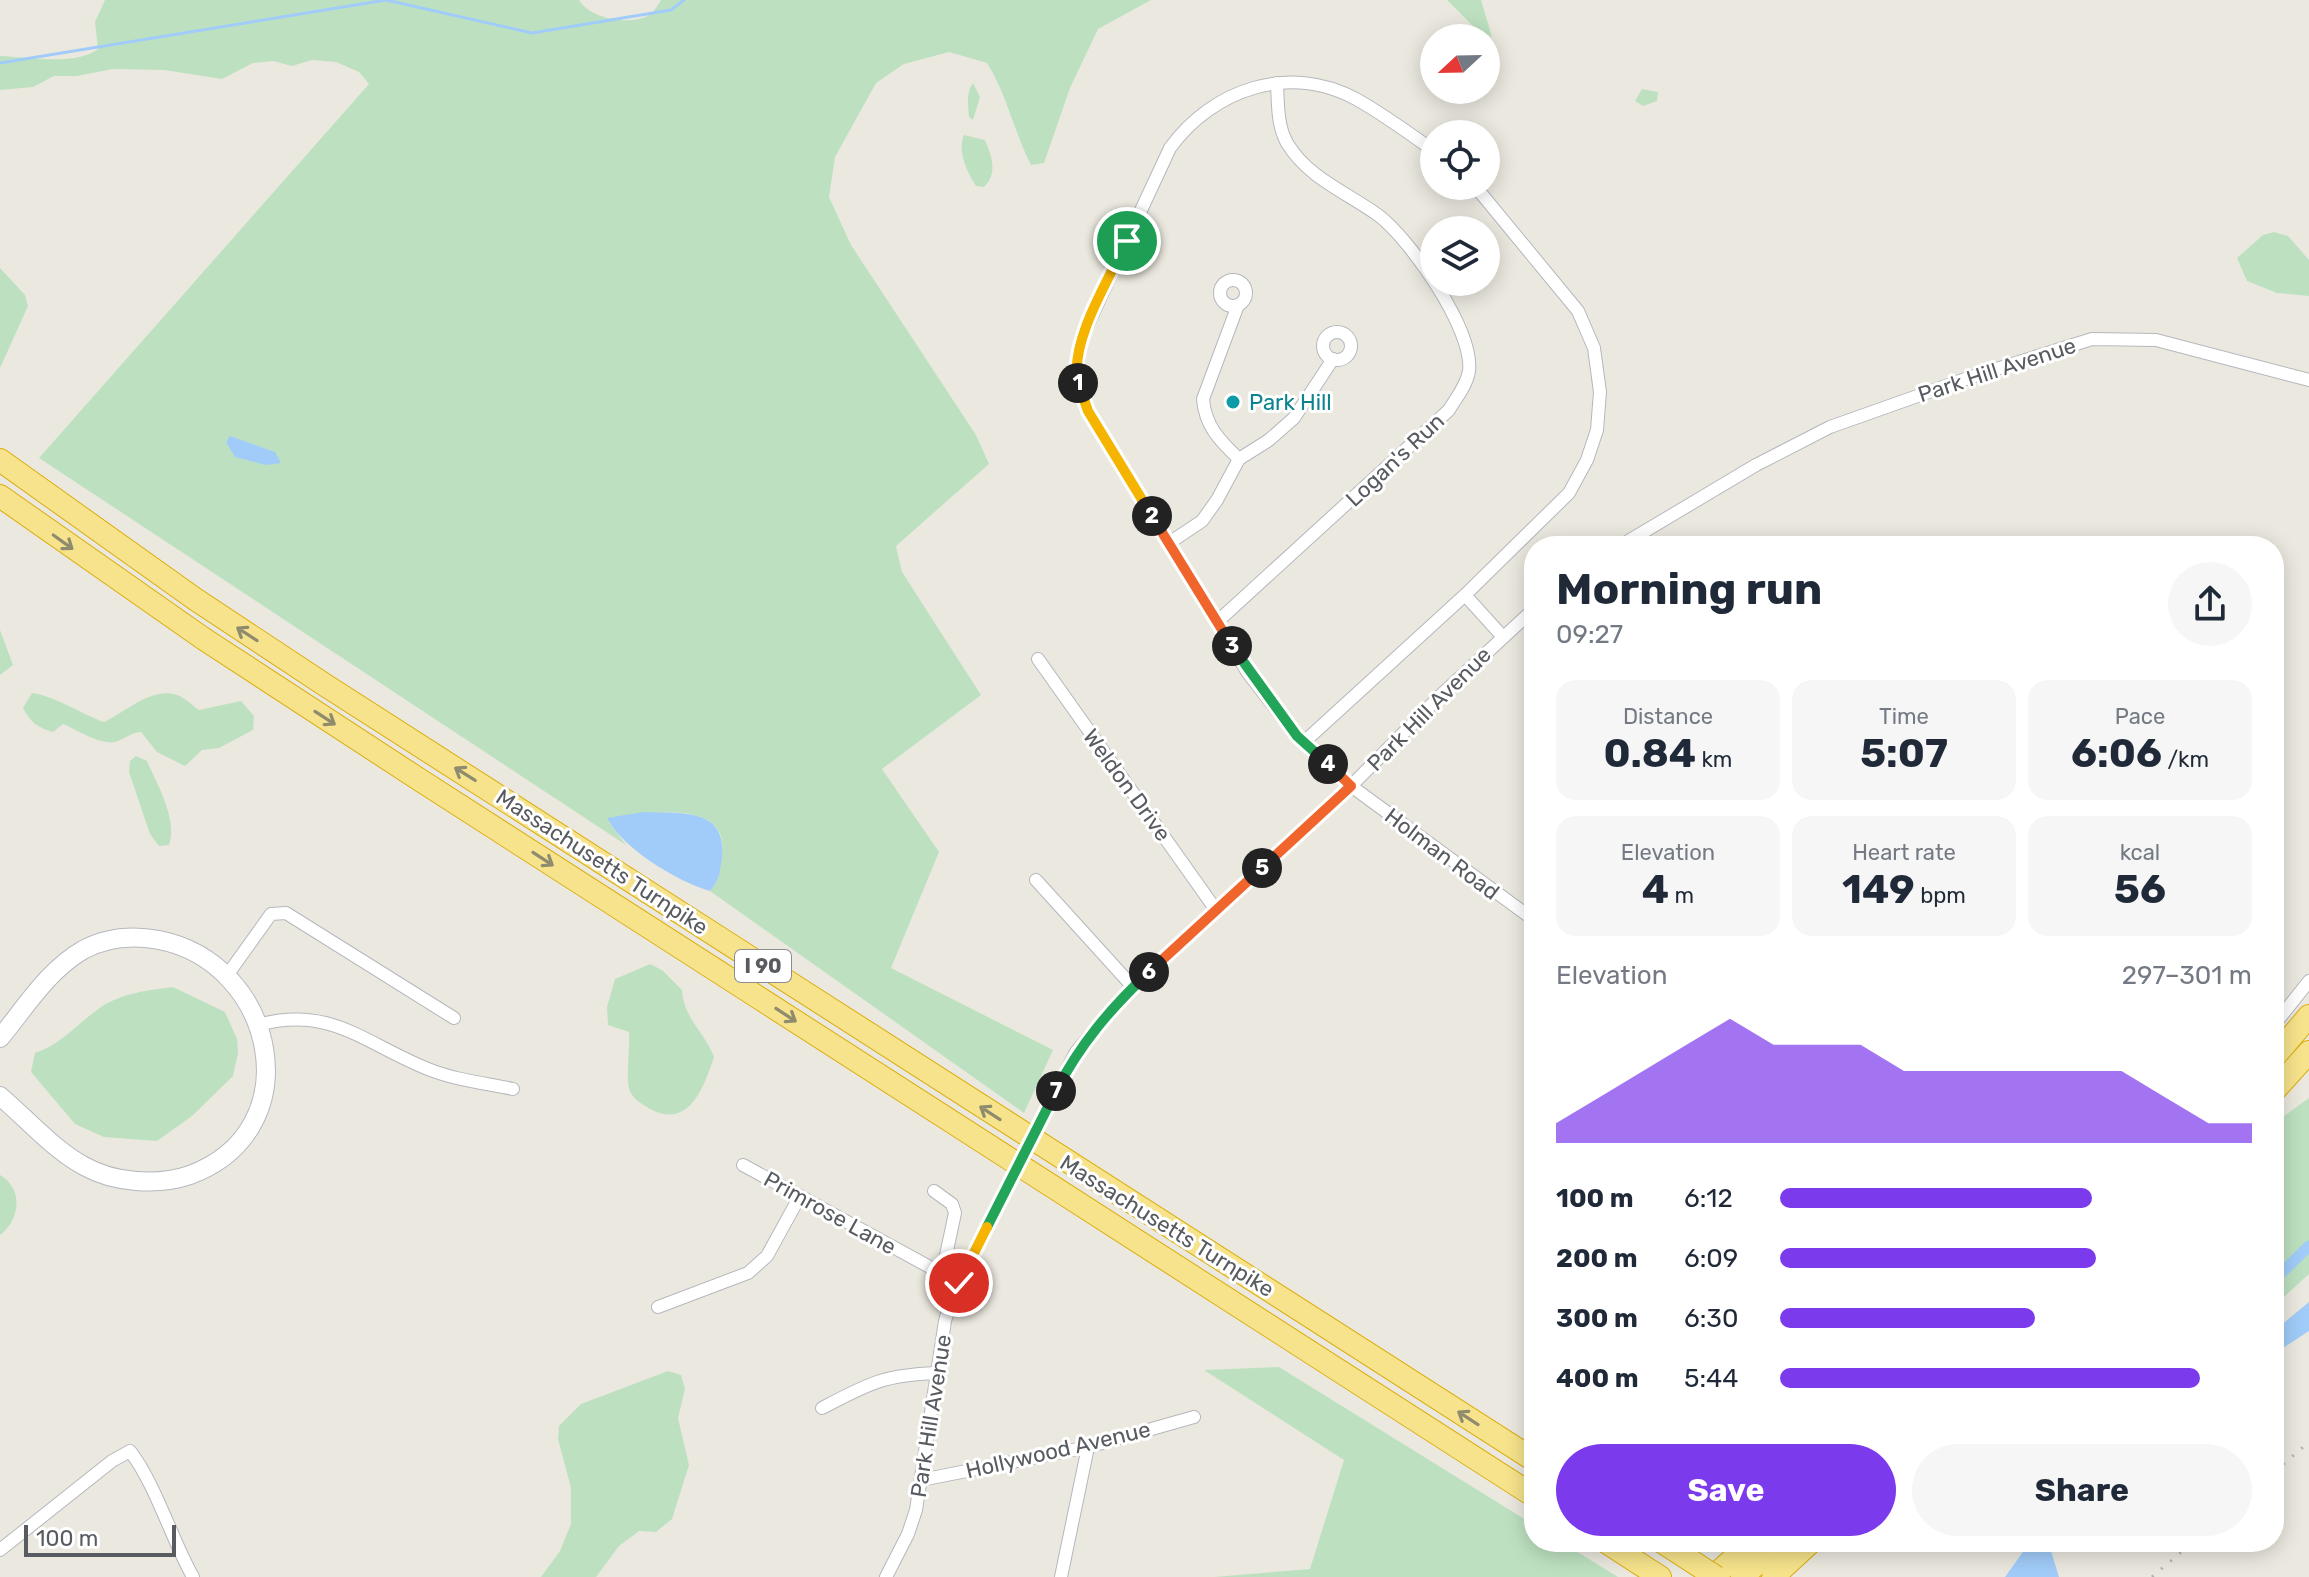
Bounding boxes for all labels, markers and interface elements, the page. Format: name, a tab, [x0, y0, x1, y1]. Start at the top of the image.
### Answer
north arrow	[1420, 24, 1500, 104]
map controls	[1420, 24, 1500, 296]
button: locate	[1420, 120, 1500, 200]
pin	[1093, 207, 1161, 275]
button: layers	[1420, 216, 1500, 296]
icon: arrive	[1105, 219, 1149, 263]
street label: Park Hill Avenue	[1915, 332, 2079, 408]
pin: 1	[1058, 363, 1098, 403]
text: 1	[1073, 369, 1083, 396]
place label: Park Hill	[1249, 389, 1332, 416]
marker: Park Hill	[1224, 393, 1242, 411]
street label: Logan's Run	[1340, 408, 1450, 512]
pin: 2	[1132, 496, 1172, 536]
text: 2	[1145, 502, 1159, 529]
one-way arrow	[52, 533, 73, 550]
button: share	[2168, 562, 2252, 646]
text: Morning run	[1556, 563, 1822, 615]
text: 09:27	[1556, 619, 1623, 650]
one-way arrow	[236, 625, 258, 642]
pin: 3	[1212, 626, 1252, 666]
text: 3	[1225, 632, 1239, 659]
street label: Park Hill Avenue	[1361, 641, 1497, 777]
text: Distance	[1623, 703, 1713, 730]
text: Time	[1879, 703, 1929, 730]
text: Pace	[2115, 703, 2165, 730]
one-way arrow	[313, 711, 336, 727]
street label: Weldon Drive	[1077, 724, 1177, 846]
text: 0.84	[1604, 730, 1696, 777]
text: 5:07	[1860, 730, 1948, 777]
text: 6:06	[2071, 730, 2162, 777]
pin: 4	[1308, 744, 1348, 784]
text: km	[1696, 746, 1732, 773]
text: /km	[2162, 746, 2209, 773]
text: 4	[1320, 750, 1336, 777]
one-way arrow	[454, 766, 477, 782]
street label: Massachusetts Turnpike	[491, 783, 713, 941]
street label: Holman Road	[1379, 802, 1505, 906]
text: Elevation	[1621, 839, 1715, 866]
text: Heart rate	[1852, 839, 1956, 866]
text: kcal	[2120, 839, 2160, 866]
pin: 5	[1242, 848, 1282, 888]
one-way arrow	[532, 851, 554, 868]
text: 5	[1255, 854, 1269, 881]
text: 4	[1642, 866, 1669, 913]
text: 149	[1842, 866, 1915, 913]
text: 56	[2114, 866, 2166, 913]
text: m	[1669, 882, 1694, 909]
text: bpm	[1915, 882, 1966, 909]
road number: I 90	[735, 950, 791, 982]
pin: 6	[1129, 952, 1169, 992]
text: 6	[1142, 958, 1156, 985]
text: Elevation	[1556, 960, 1667, 991]
text: 297–301 m	[2122, 960, 2252, 991]
one-way arrow	[774, 1007, 796, 1023]
pin: 7	[1036, 1071, 1076, 1111]
text: 7	[1050, 1077, 1062, 1104]
one-way arrow	[979, 1104, 1001, 1121]
street label: Massachusetts Turnpike	[1055, 1149, 1279, 1303]
street label: Primrose Lane	[759, 1165, 901, 1261]
text: 100 m	[1556, 1183, 1634, 1214]
text: 6:12	[1684, 1183, 1733, 1214]
text: 200 m	[1556, 1243, 1638, 1274]
text: 6:09	[1684, 1243, 1738, 1274]
pin	[925, 1249, 993, 1317]
icon: check	[937, 1261, 981, 1305]
text: 300 m	[1556, 1303, 1638, 1334]
text: 6:30	[1684, 1303, 1738, 1334]
street label: Park Hill Avenue	[905, 1333, 957, 1499]
text: 400 m	[1556, 1363, 1638, 1394]
text: 5:44	[1684, 1363, 1738, 1394]
one-way arrow	[1457, 1410, 1480, 1426]
street label: Hollywood Avenue	[963, 1416, 1153, 1484]
button: Save	[1556, 1444, 1896, 1536]
button: Share	[1912, 1444, 2252, 1536]
scale bar	[24, 1521, 176, 1557]
text: 100 m	[36, 1525, 98, 1552]

